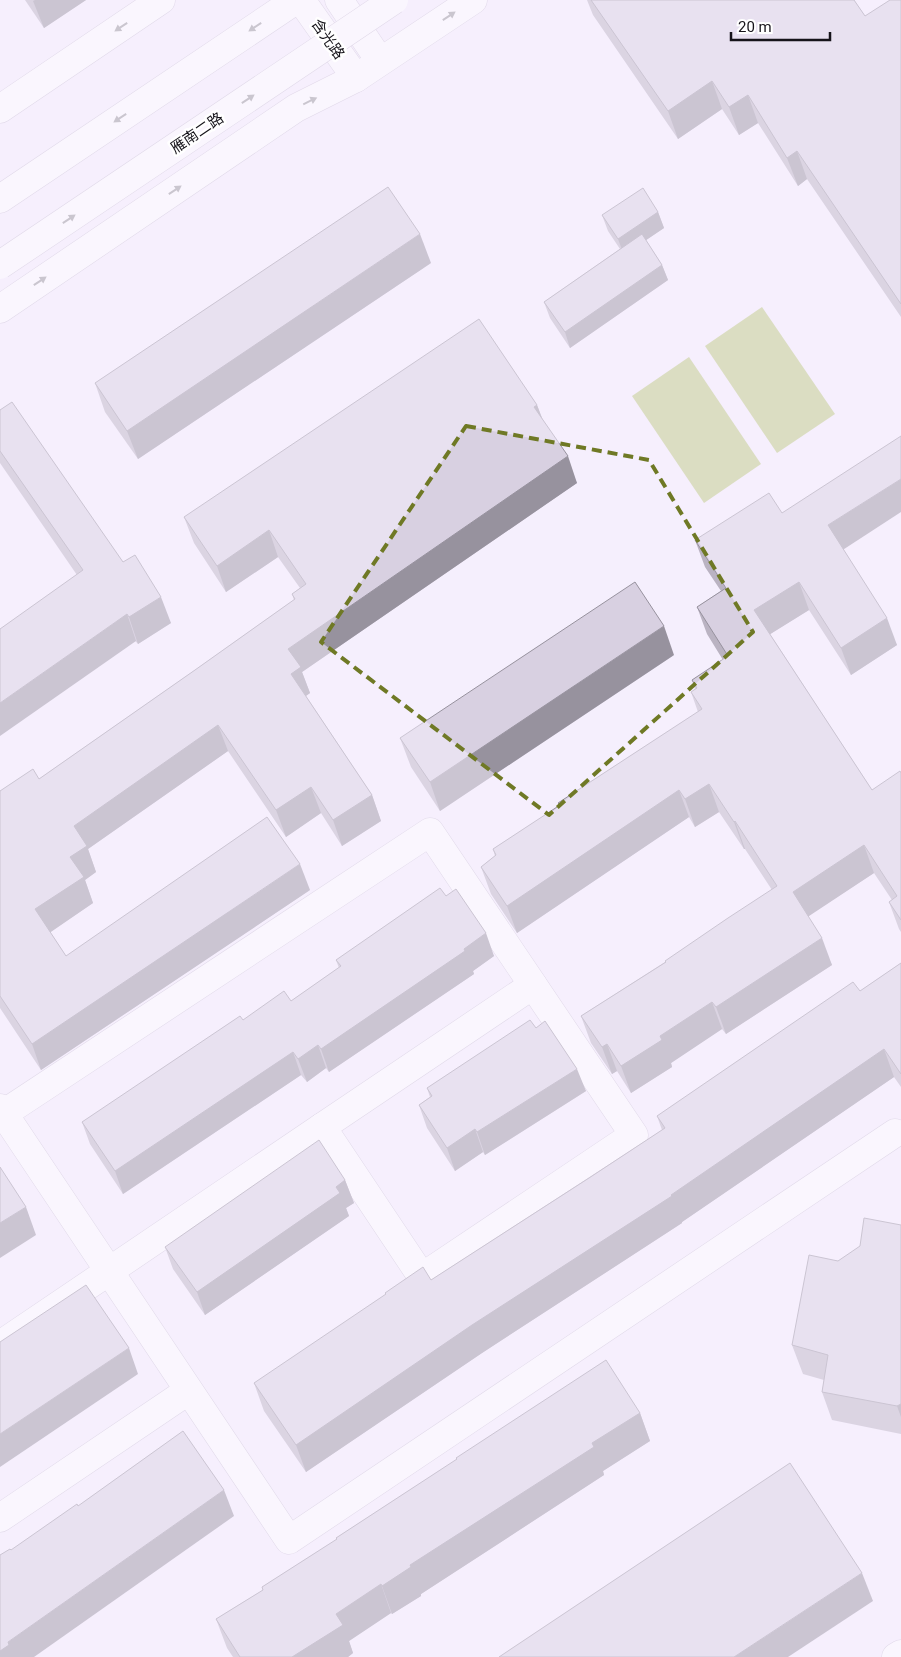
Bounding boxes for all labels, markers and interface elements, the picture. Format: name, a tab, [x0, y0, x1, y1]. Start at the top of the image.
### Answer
scale bar	[731, 10, 830, 42]
one-way arrow	[442, 11, 456, 21]
street label: 含光路	[308, 15, 348, 63]
text: 20 m	[738, 18, 772, 36]
one-way arrow	[114, 22, 128, 32]
one-way arrow	[249, 22, 262, 32]
one-way arrow	[241, 94, 255, 103]
one-way arrow	[303, 97, 318, 105]
street label: 雁南二路	[167, 109, 227, 157]
one-way arrow	[114, 113, 127, 123]
one-way arrow	[168, 185, 182, 195]
one-way arrow	[63, 214, 76, 224]
one-way arrow	[34, 276, 47, 286]

